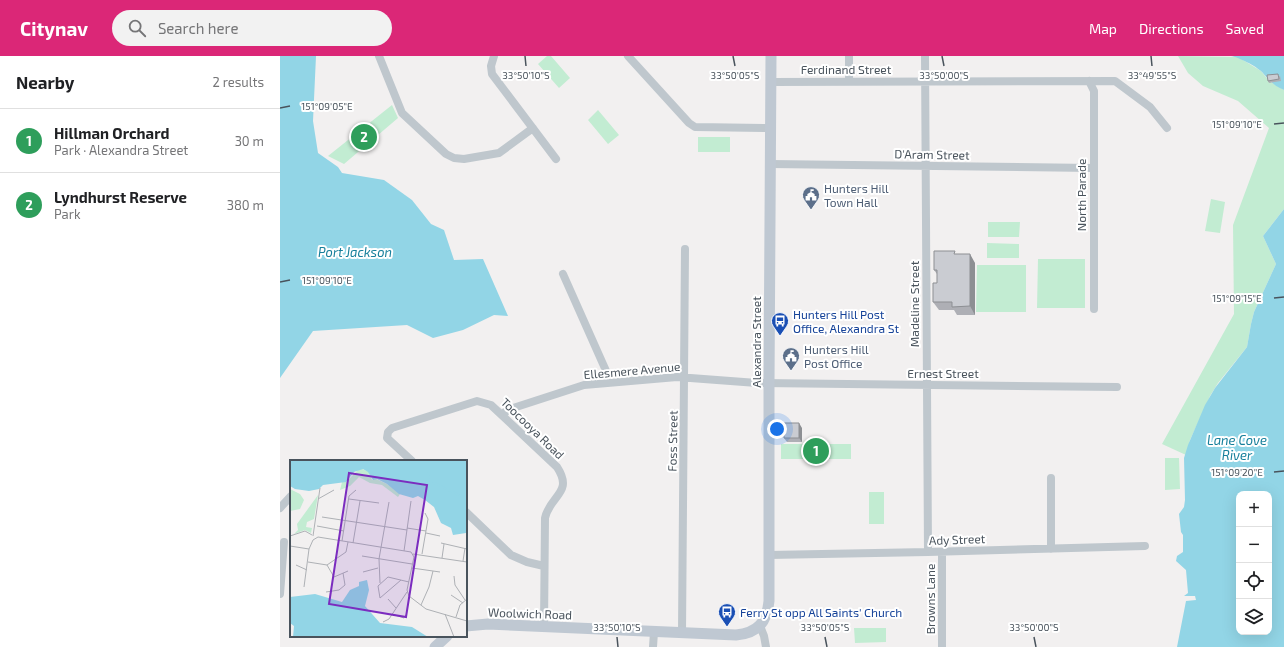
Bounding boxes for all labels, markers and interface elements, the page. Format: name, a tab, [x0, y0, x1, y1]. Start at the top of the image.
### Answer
search box	[112, 10, 392, 46]
text: Citynav	[20, 17, 88, 40]
icon: search	[126, 17, 148, 39]
text: Search here	[158, 19, 238, 37]
text: Map	[1089, 20, 1117, 37]
text: Directions	[1139, 20, 1204, 37]
text: Saved	[1226, 20, 1264, 37]
street label: Ferdinand Street	[801, 62, 892, 76]
text: 33°50'10"S	[502, 69, 550, 81]
text: 33°50'05"S	[711, 69, 760, 81]
text: 33°50'00"S	[919, 69, 969, 81]
text: 33°49'55"S	[1128, 69, 1177, 81]
text: Nearby	[16, 72, 74, 92]
text: 2 results	[212, 74, 264, 90]
text: 151°09'05"E	[301, 100, 353, 112]
text: 151°09'10"E	[1212, 118, 1262, 130]
pin: 2	[351, 122, 377, 152]
text: Hillman Orchard	[54, 124, 169, 142]
text: 1	[26, 133, 32, 149]
text: 30 m	[235, 133, 264, 149]
text: Park · Alexandra Street	[54, 142, 188, 158]
street label: D'Aram Street	[894, 146, 970, 162]
street label: North Parade	[1074, 159, 1088, 231]
place label: Hunters Hill Town Hall	[824, 181, 889, 209]
public building icon: Hunters Hill Town Hall	[801, 185, 821, 210]
text: Lyndhurst Reserve	[54, 188, 187, 206]
text: 2	[25, 197, 33, 213]
text: 380 m	[227, 197, 264, 213]
text: Park	[54, 206, 81, 222]
water label: Port Jackson	[318, 244, 392, 260]
street label: Madeline Street	[907, 260, 921, 347]
text: 151°09'10"E	[302, 274, 352, 286]
text: 151°09'15"E	[1212, 292, 1262, 304]
street label: Alexandra Street	[749, 296, 763, 388]
place label: Hunters Hill Post Office, Alexandra St	[793, 307, 899, 335]
bus stop icon: Hunters Hill Post Office, Alexandra St	[770, 311, 790, 336]
place label: Hunters Hill Post Office	[804, 342, 869, 370]
public building icon: Hunters Hill Post Office	[781, 346, 801, 371]
street label: Ellesmere Avenue	[583, 359, 681, 381]
street label: Ernest Street	[907, 366, 979, 380]
street label: Toocooya Road	[499, 395, 567, 461]
street label: Foss Street	[664, 410, 680, 472]
your location	[767, 419, 787, 439]
water label: Lane Cove River	[1207, 432, 1267, 463]
pin: 1	[803, 436, 829, 466]
inset map	[290, 460, 467, 637]
text: 151°09'20"E	[1211, 466, 1263, 478]
map controls	[1236, 491, 1272, 635]
button: +	[1236, 491, 1272, 527]
button: −	[1236, 527, 1272, 563]
street label: Ady Street	[929, 531, 986, 547]
button: locate	[1236, 563, 1272, 599]
street label: Browns Lane	[923, 564, 937, 634]
button: layers	[1236, 599, 1272, 635]
bus stop icon: Ferry St opp All Saints' Church	[717, 602, 737, 627]
street label: Woolwich Road	[488, 605, 572, 621]
place label: Ferry St opp All Saints' Church	[740, 605, 902, 619]
text: 33°50'10"S	[593, 621, 641, 633]
text: 33°50'05"S	[801, 621, 850, 633]
text: 33°50'00"S	[1009, 621, 1059, 633]

